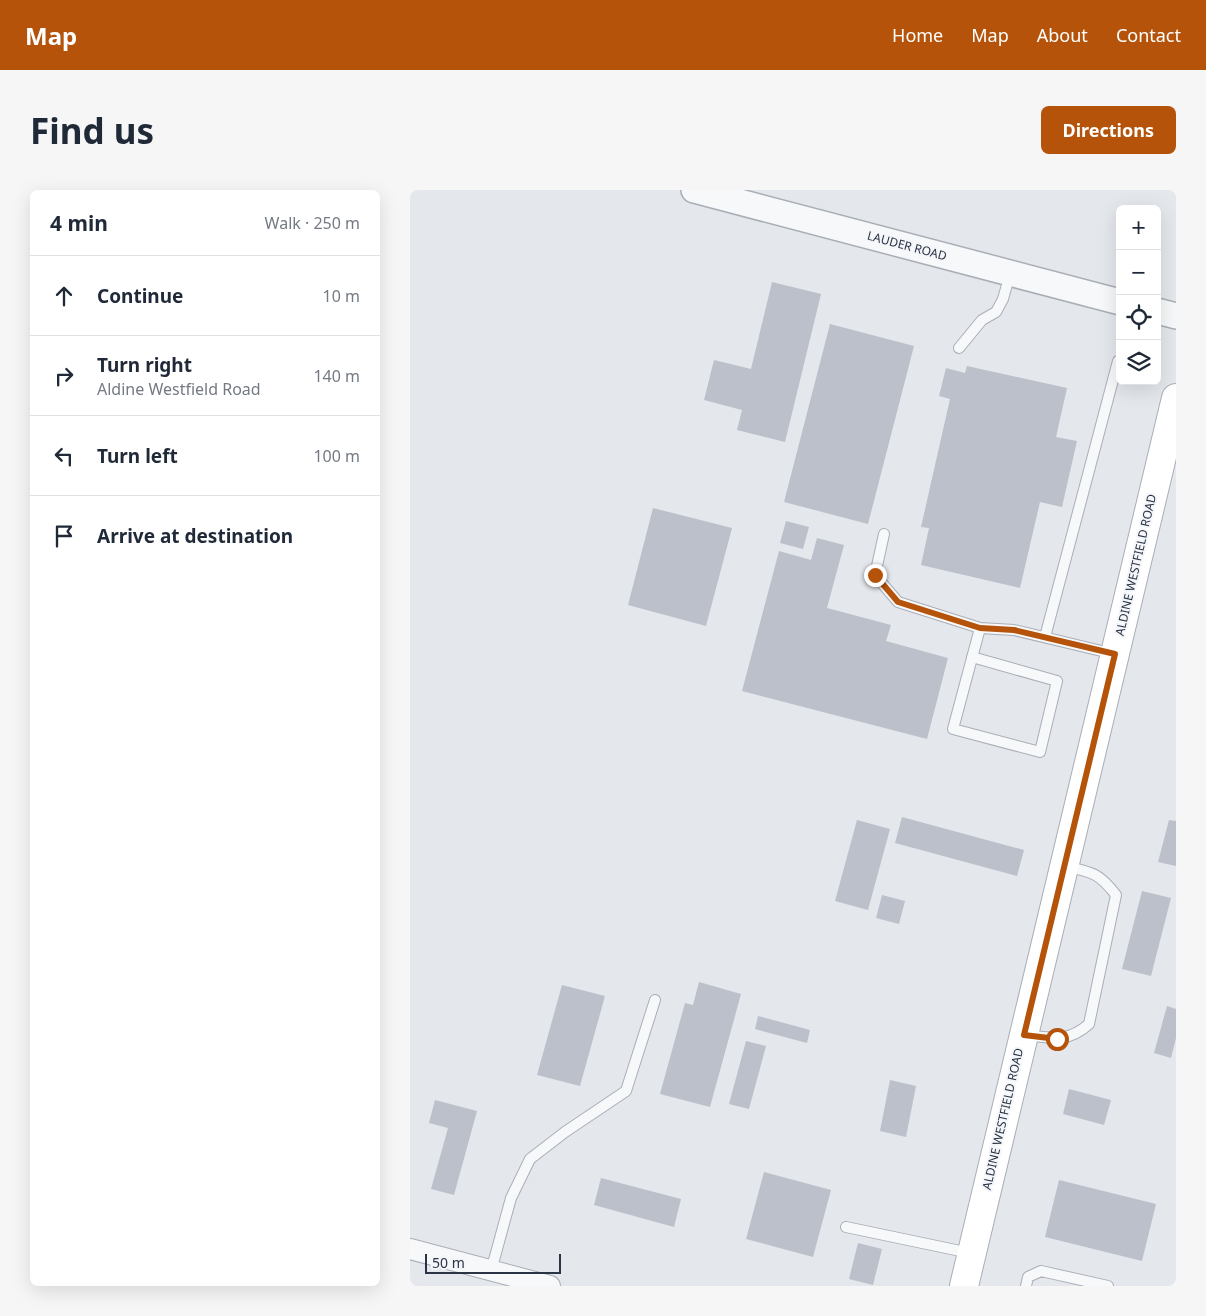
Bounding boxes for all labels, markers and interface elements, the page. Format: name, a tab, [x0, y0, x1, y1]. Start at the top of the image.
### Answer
text: Map	[25, 19, 77, 52]
text: Home	[892, 23, 943, 47]
text: Map	[971, 23, 1009, 47]
text: About	[1037, 23, 1088, 47]
text: Contact	[1116, 23, 1181, 47]
button: Directions	[1041, 106, 1176, 154]
text: Find us	[30, 107, 154, 154]
map controls	[1116, 205, 1161, 385]
button: +	[1116, 205, 1161, 250]
text: 4 min	[50, 209, 108, 237]
text: Walk · 250 m	[265, 212, 360, 234]
street label: LAUDER ROAD	[865, 227, 949, 264]
button: −	[1116, 250, 1161, 295]
icon: ahead	[50, 282, 78, 310]
text: Continue	[97, 283, 183, 309]
text: 10 m	[323, 285, 360, 307]
button: locate	[1116, 295, 1161, 340]
button: layers	[1116, 340, 1161, 385]
text: Turn right	[97, 352, 192, 378]
icon: right	[50, 362, 78, 390]
text: 140 m	[313, 365, 360, 387]
text: Aldine Westfield Road	[97, 378, 261, 400]
icon: left	[50, 442, 78, 470]
text: Turn left	[97, 443, 178, 469]
text: 100 m	[313, 445, 360, 467]
street label: ALDINE WESTFIELD ROAD	[1111, 492, 1160, 637]
icon: arrive	[50, 522, 78, 550]
text: Arrive at destination	[97, 523, 293, 549]
route end	[864, 564, 887, 587]
route start	[1046, 1028, 1069, 1051]
street label: ALDINE WESTFIELD ROAD	[978, 1046, 1027, 1191]
scale bar	[425, 1251, 561, 1274]
text: 50 m	[432, 1253, 465, 1272]

